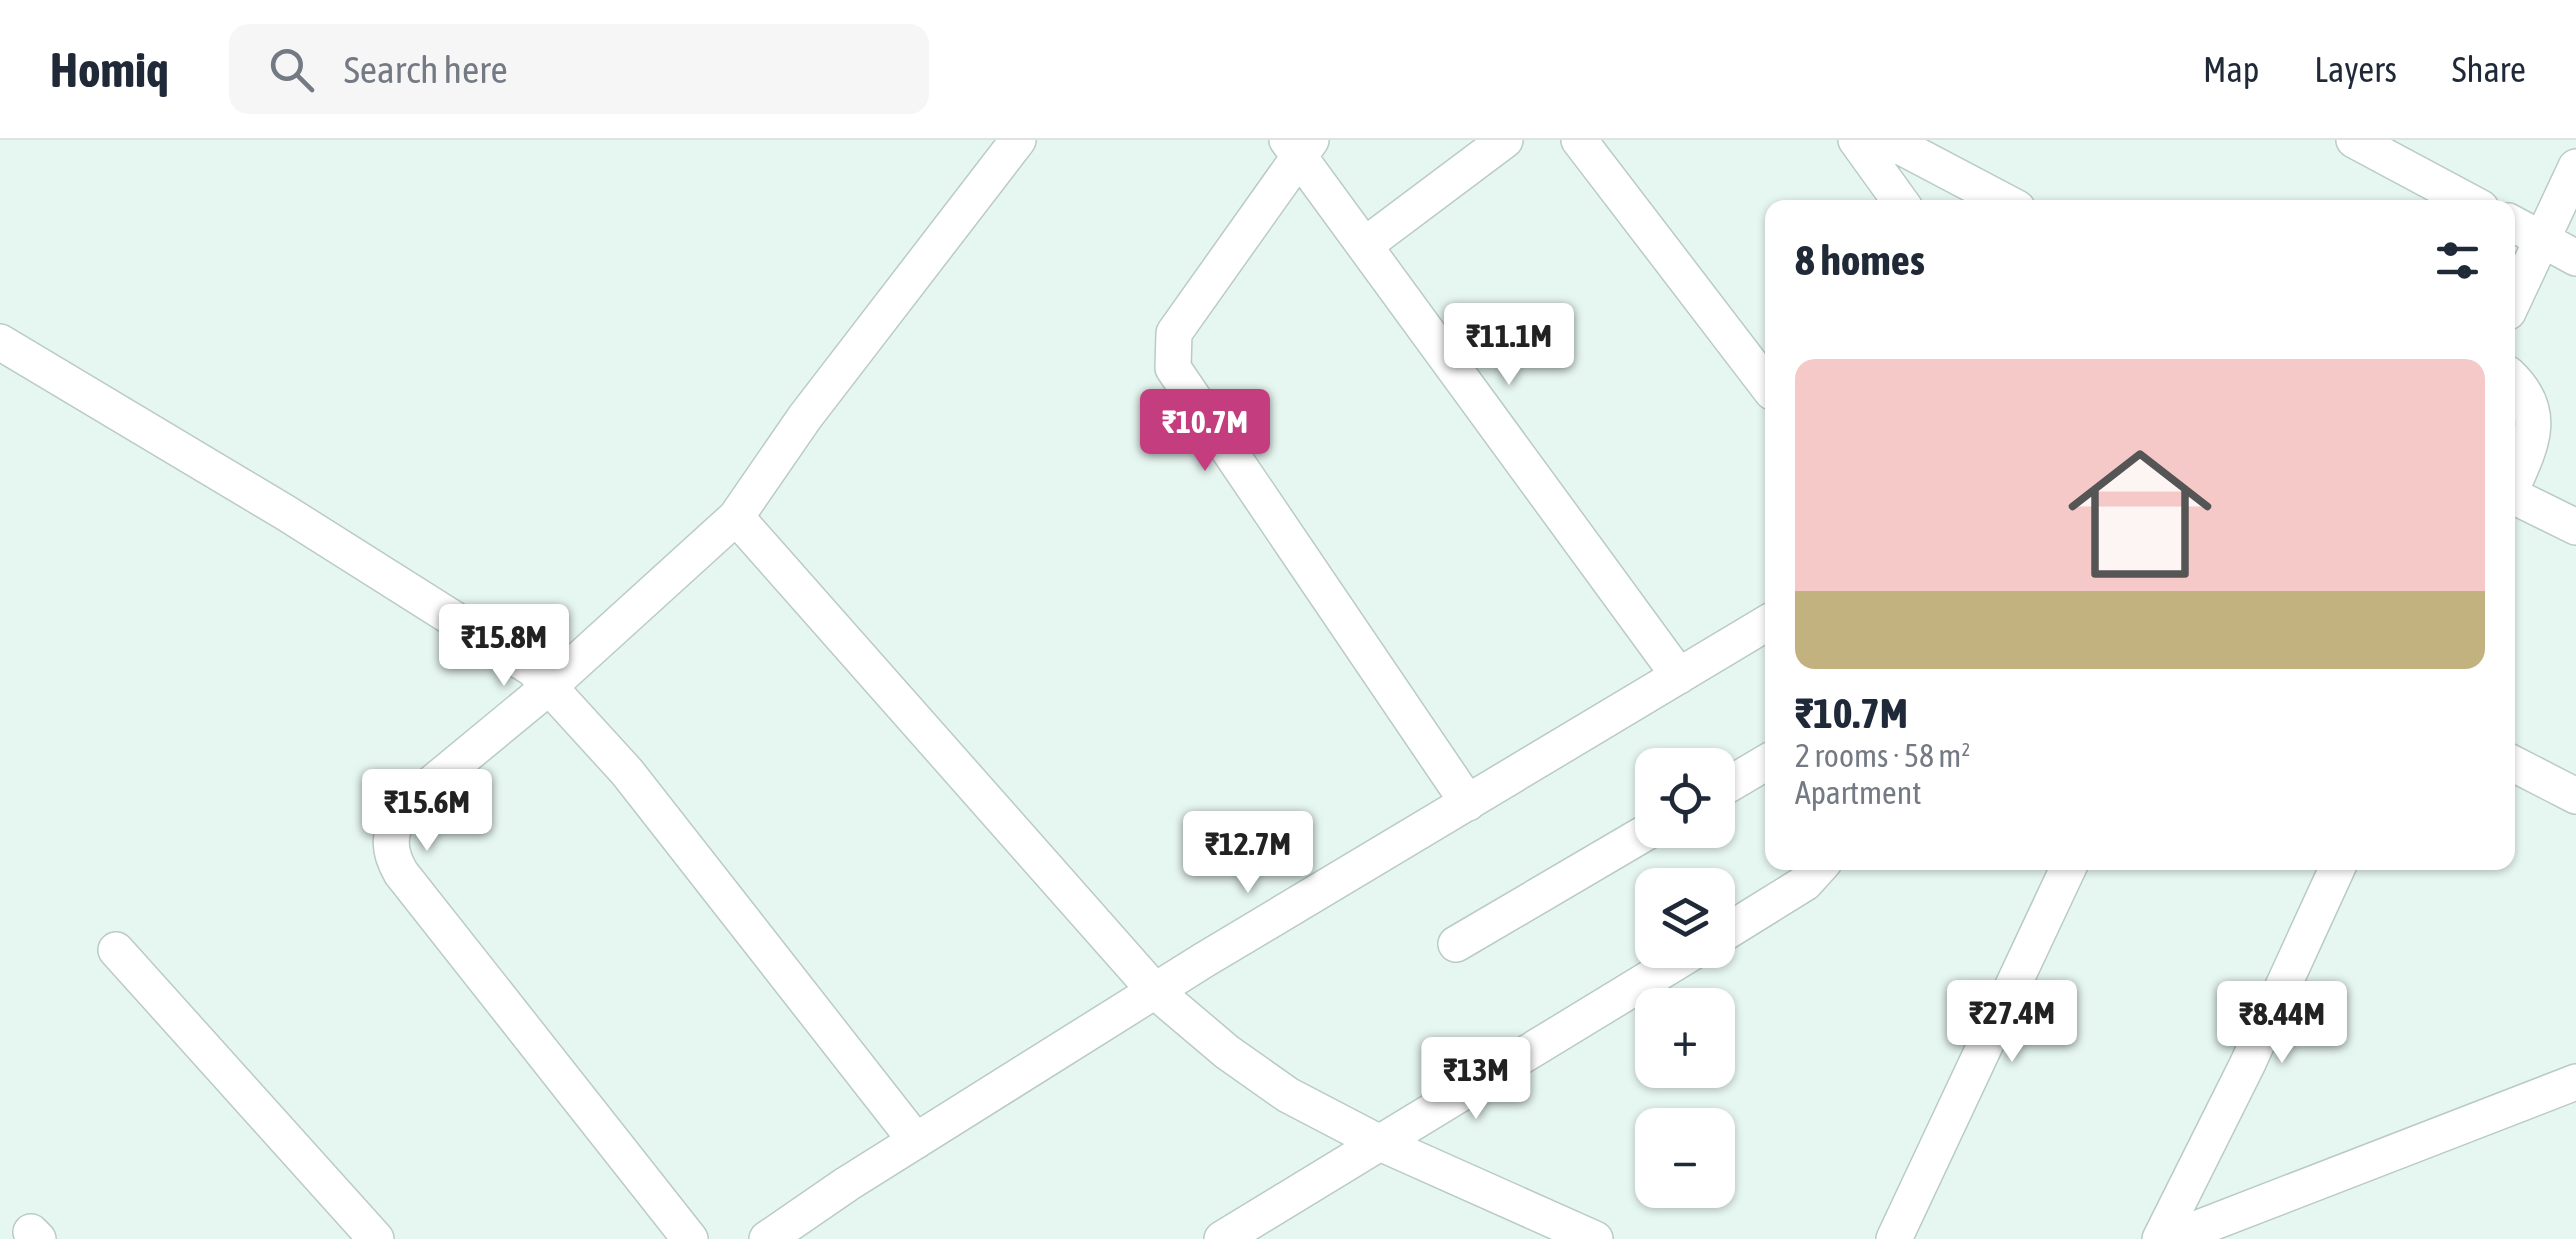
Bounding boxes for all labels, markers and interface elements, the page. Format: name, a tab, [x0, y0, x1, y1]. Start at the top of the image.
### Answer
search box	[229, 24, 929, 114]
text: Homiq	[50, 42, 169, 97]
icon: search	[264, 42, 319, 97]
text: Search here	[344, 48, 508, 91]
text: Map	[2203, 49, 2259, 89]
text: Layers	[2314, 49, 2397, 89]
text: Share	[2452, 49, 2526, 89]
icon: filters	[2430, 233, 2485, 288]
text: 8 homes	[1795, 236, 1925, 284]
pin: ₹11.1M	[1428, 303, 1590, 388]
text: ₹11.1M	[1466, 317, 1552, 354]
pin: ₹10.7M	[1124, 389, 1286, 474]
text: ₹10.7M	[1162, 403, 1248, 440]
icon: home	[2050, 424, 2230, 604]
pin: ₹15.8M	[423, 604, 585, 689]
text: ₹15.8M	[461, 618, 547, 655]
text: ₹10.7M	[1795, 689, 1908, 737]
text: 2 rooms · 58 m²	[1795, 737, 1970, 774]
map controls	[1635, 748, 1735, 1208]
button: locate	[1635, 748, 1735, 848]
pin: ₹15.6M	[346, 769, 508, 854]
text: Apartment	[1795, 774, 1921, 811]
text: ₹15.6M	[384, 783, 470, 820]
pin: ₹12.7M	[1167, 811, 1329, 896]
text: ₹12.7M	[1205, 825, 1291, 862]
button: layers	[1635, 868, 1735, 968]
pin: ₹27.4M	[1931, 980, 2093, 1065]
pin: ₹8.44M	[2201, 981, 2363, 1066]
button: +	[1635, 988, 1735, 1088]
text: ₹27.4M	[1969, 994, 2055, 1031]
text: ₹8.44M	[2239, 995, 2325, 1032]
pin: ₹13M	[1417, 1037, 1535, 1122]
text: ₹13M	[1443, 1051, 1509, 1088]
button: −	[1635, 1108, 1735, 1208]

